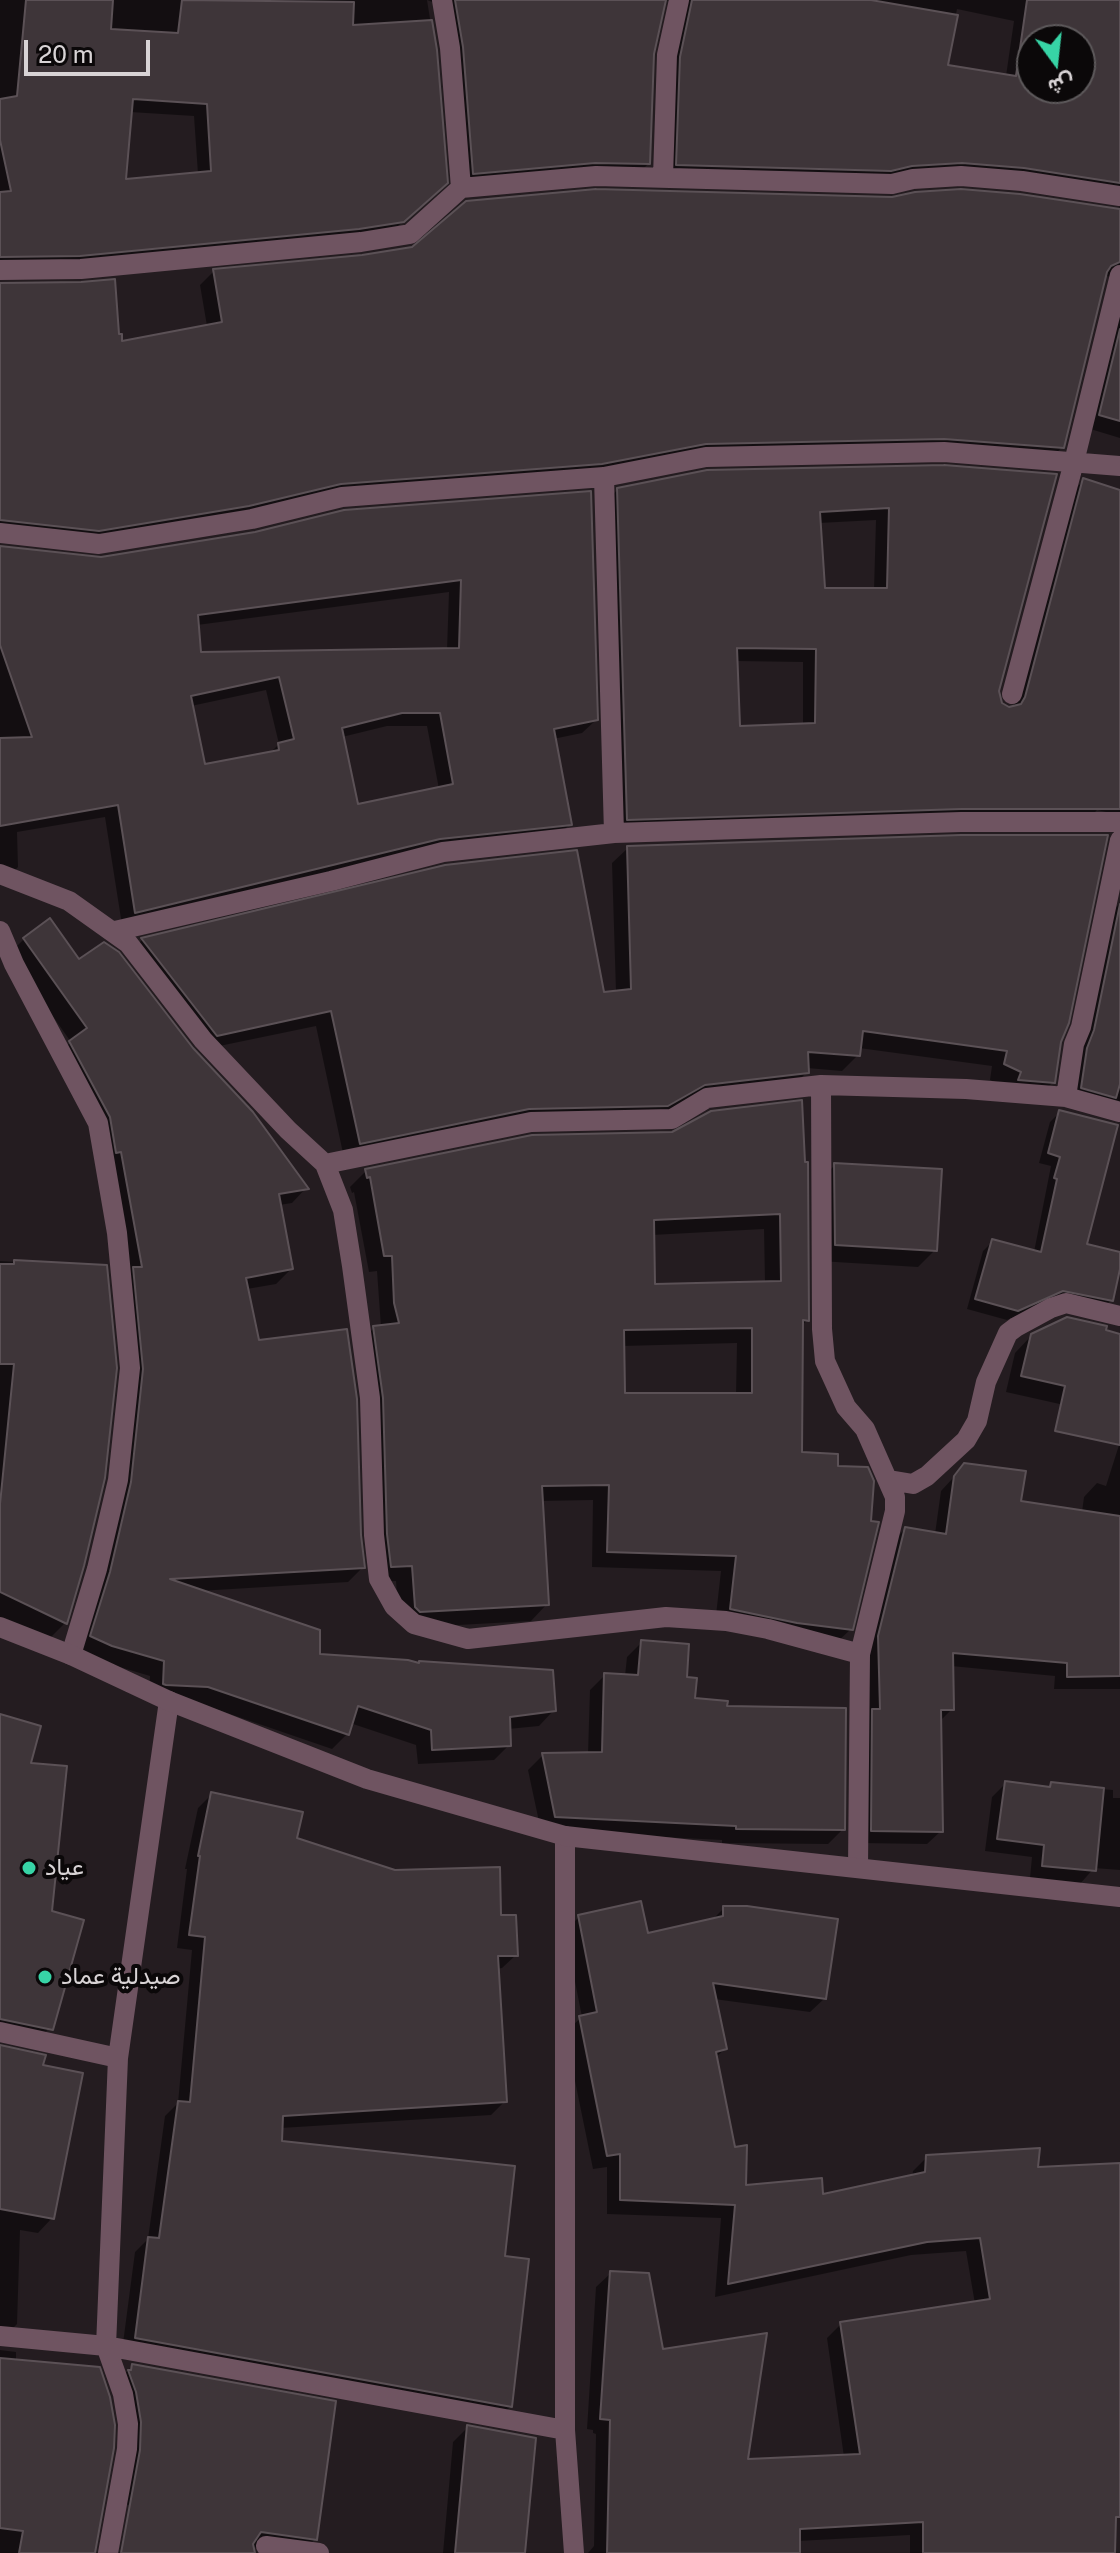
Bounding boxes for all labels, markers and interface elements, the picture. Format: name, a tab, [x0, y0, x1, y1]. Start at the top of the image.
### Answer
scale bar	[28, 24, 154, 74]
north arrow	[1016, 24, 1096, 104]
text: 20 m	[38, 40, 94, 68]
text: ش	[1046, 69, 1078, 101]
place label: عياد	[45, 1854, 84, 1882]
marker: عياد	[20, 1859, 38, 1877]
place label: صيدلية عماد	[61, 1963, 180, 1991]
marker: صيدلية عماد	[36, 1968, 54, 1986]

